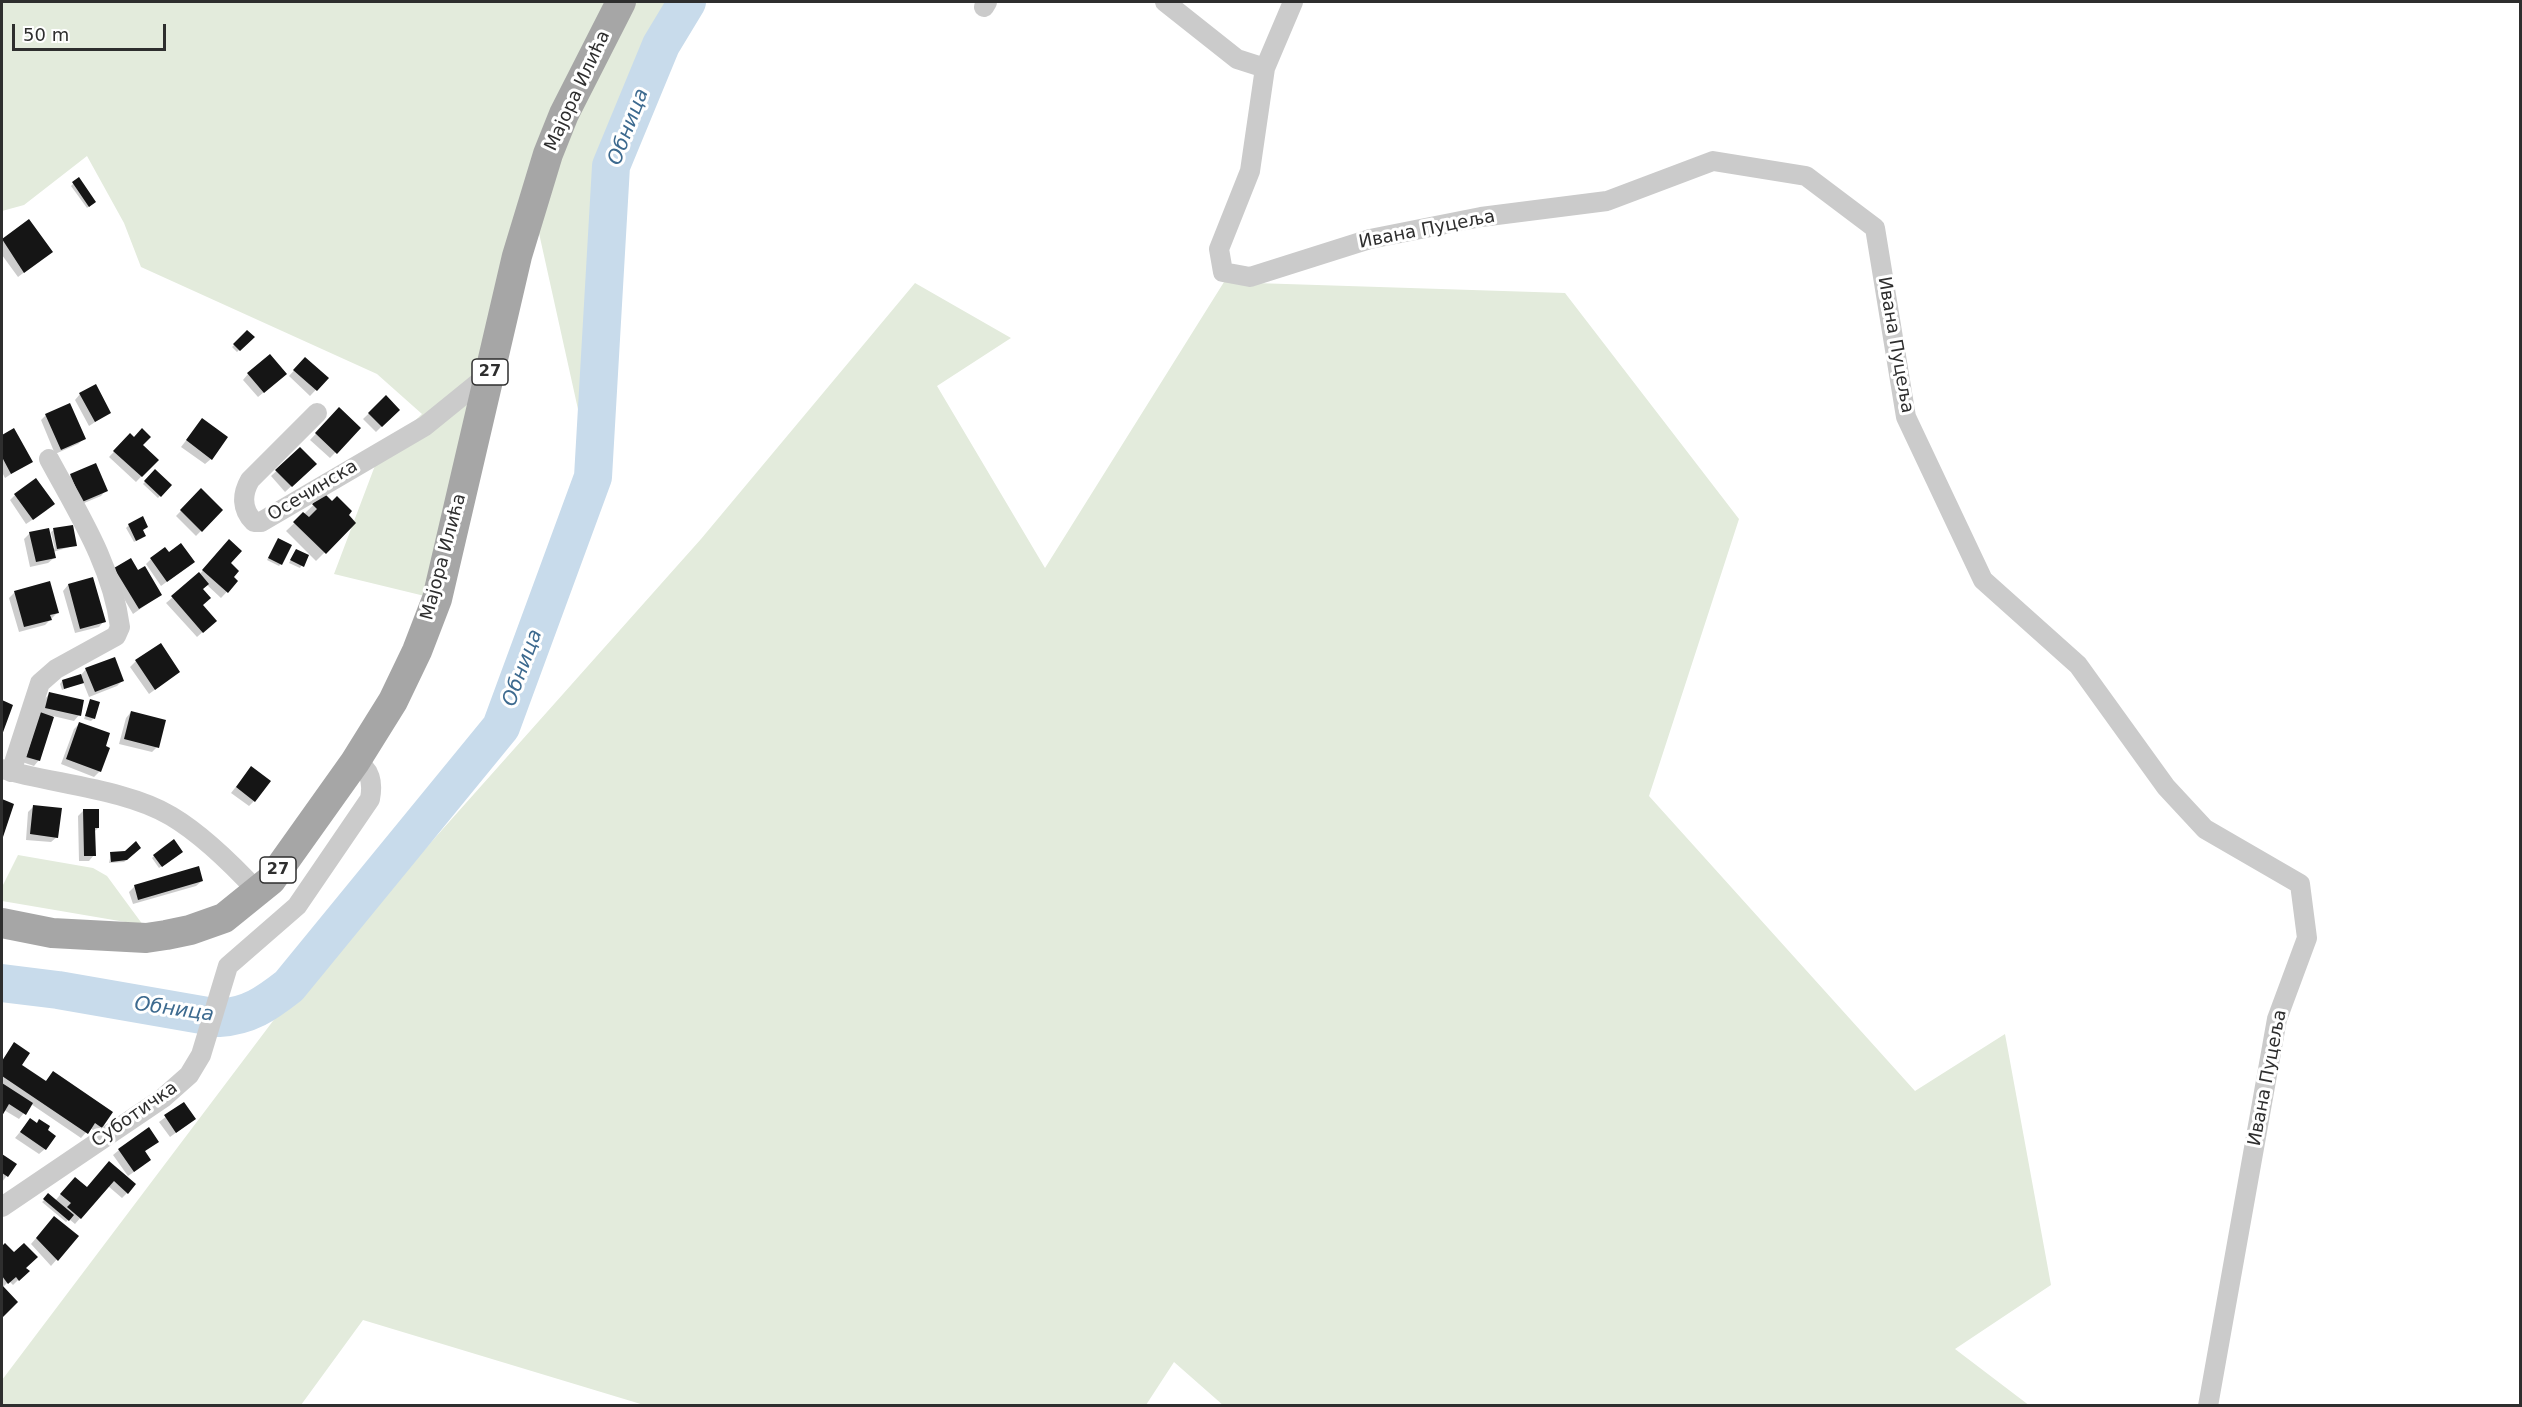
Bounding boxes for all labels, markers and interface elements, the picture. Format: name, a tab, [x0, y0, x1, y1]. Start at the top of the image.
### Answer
scale bar	[15, 12, 170, 50]
text: 50 m	[23, 24, 69, 45]
street label: Мајора Илића	[541, 27, 615, 155]
water label: Обница	[603, 85, 655, 169]
street label: Ивана Пуцеља	[1357, 206, 1497, 254]
street label: Ивана Пуцеља	[1872, 275, 1918, 415]
road number: 27	[472, 359, 508, 385]
street label: Осечинска	[264, 456, 362, 526]
street label: Мајора Илића	[417, 491, 471, 623]
water label: Обница	[498, 626, 548, 710]
road number: 27	[260, 857, 296, 883]
water label: Обница	[133, 993, 215, 1027]
street label: Ивана Пуцеља	[2244, 1008, 2292, 1148]
street label: Суботичка	[88, 1077, 182, 1153]

